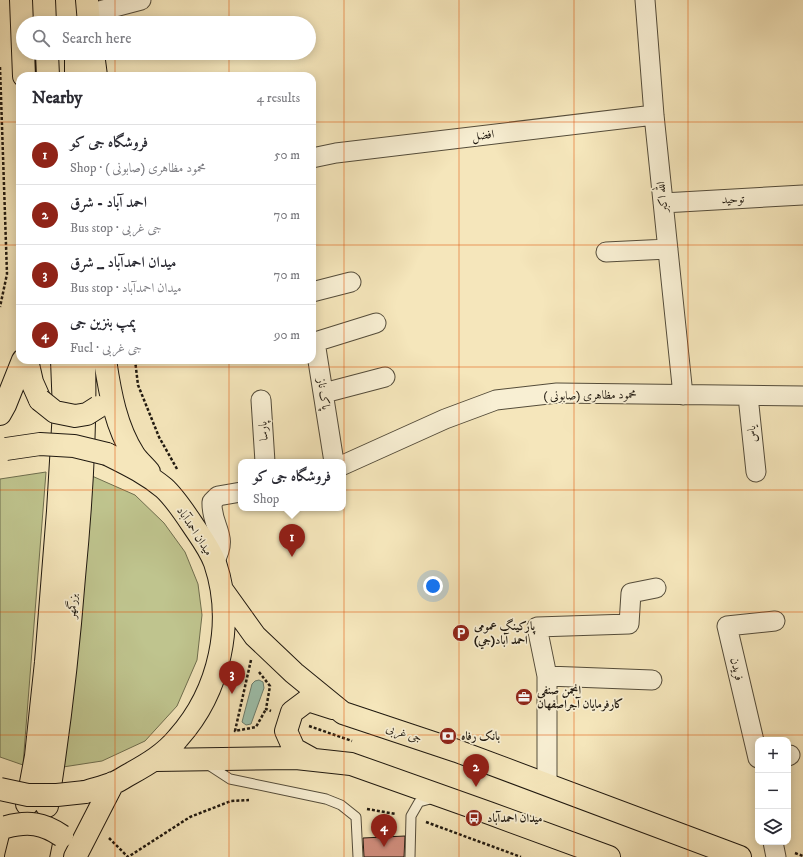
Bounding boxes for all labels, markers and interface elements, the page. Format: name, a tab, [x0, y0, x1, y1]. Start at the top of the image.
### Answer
search box	[16, 16, 316, 60]
icon: search	[30, 27, 52, 49]
text: Search here	[62, 29, 131, 48]
text: Nearby	[32, 87, 82, 109]
text: 4 results	[257, 90, 300, 106]
street label: افضل	[471, 127, 496, 145]
text: فروشگاه جی کو	[70, 133, 148, 152]
text: 1	[43, 147, 47, 163]
text: 50 m	[274, 147, 300, 163]
text: Shop · محمود مظاهری (صابونی )	[70, 160, 206, 176]
street label: الله اکبر	[650, 180, 672, 216]
street label: توحید	[721, 191, 746, 208]
text: احمد آباد - شرق	[70, 193, 147, 212]
text: 2	[42, 207, 48, 223]
text: 70 m	[274, 207, 300, 223]
text: Bus stop · جی غربی	[70, 220, 162, 236]
text: میدان احمدآباد _ شرق	[70, 253, 176, 272]
text: 3	[43, 267, 47, 283]
text: 70 m	[274, 267, 300, 283]
text: Bus stop · میدان احمدآباد	[70, 280, 182, 296]
text: پمپ بنزین جی	[70, 313, 136, 332]
text: 4	[41, 327, 49, 343]
text: 90 m	[274, 327, 300, 343]
text: Fuel · جی غربی	[70, 340, 142, 356]
street label: پاک ناز	[312, 376, 334, 412]
street label: محمود مظاهری (صابونی )	[543, 387, 637, 404]
street label: پارسا	[255, 420, 273, 441]
street label: یاس	[744, 424, 761, 443]
popup	[238, 459, 346, 511]
text: فروشگاه جی کو	[253, 467, 331, 486]
text: Shop	[253, 491, 279, 507]
street label: میدان احمدآباد	[173, 503, 217, 559]
pin: 1	[279, 524, 305, 557]
your location	[423, 576, 443, 596]
street label: بزرگمهر	[63, 593, 81, 621]
place label: پارکینگ عمومی احمد آباد(جي)	[473, 618, 536, 650]
parking icon: پارکینگ عمومی احمد آباد(جي)	[451, 623, 471, 643]
street label: فریدن	[727, 656, 746, 682]
pin: 3	[219, 661, 245, 694]
place label: انجمن صنفی کارفرمایان آجراصفهان	[536, 683, 624, 712]
office icon: انجمن صنفی کارفرمایان آجراصفهان	[514, 687, 534, 707]
street label: جی غربی	[384, 721, 424, 747]
bank icon: بانک رفاه	[438, 726, 458, 746]
place label: بانک رفاه	[461, 729, 500, 744]
map controls	[755, 737, 791, 845]
button: +	[755, 737, 791, 773]
pin: 2	[463, 754, 489, 787]
button: −	[755, 773, 791, 809]
bus stop icon: میدان احمدآباد	[464, 808, 484, 828]
button: layers	[755, 809, 791, 845]
place label: میدان احمدآباد	[487, 810, 543, 826]
pin: 4	[371, 814, 397, 847]

